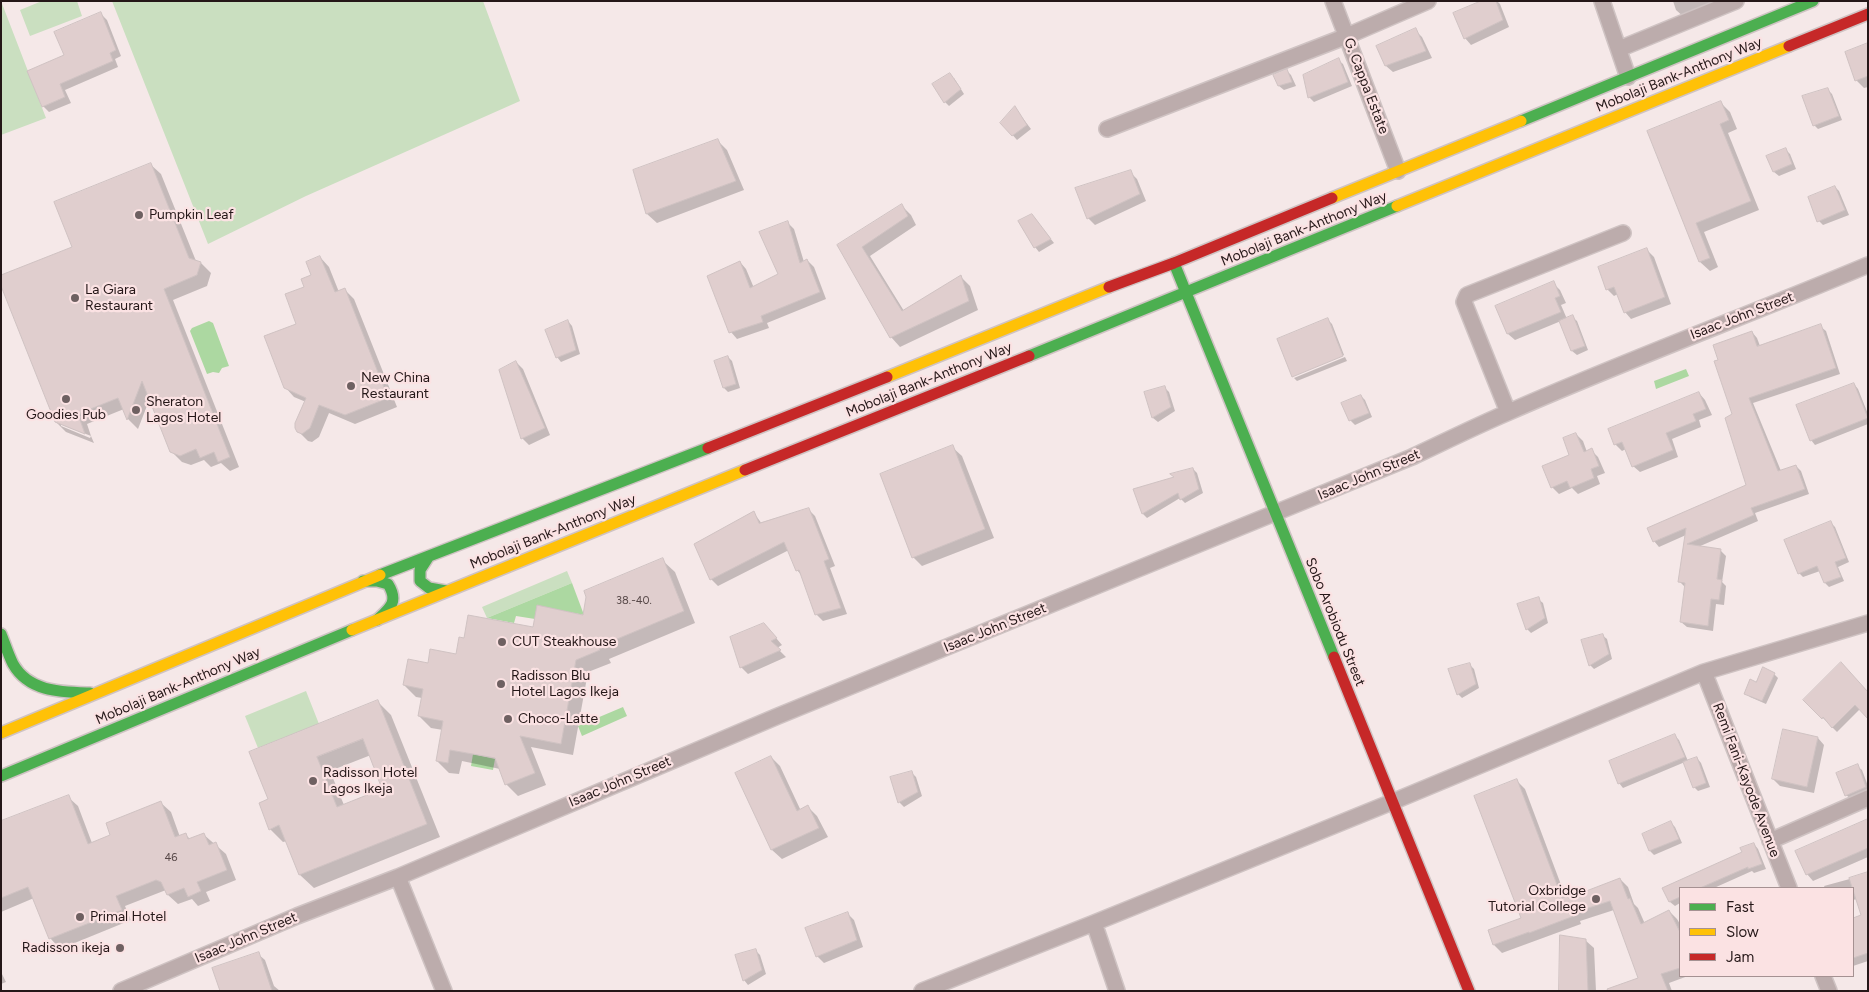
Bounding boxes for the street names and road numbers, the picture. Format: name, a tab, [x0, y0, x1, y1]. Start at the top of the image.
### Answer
street label: Mobolaji Bank-Anthony Way	[1594, 34, 1764, 116]
street label: G. Cappa Estate	[1340, 36, 1392, 136]
street label: Mobolaji Bank-Anthony Way	[1219, 188, 1389, 270]
street label: Isaac John Street	[1688, 289, 1796, 343]
street label: Mobolaji Bank-Anthony Way	[844, 339, 1014, 421]
street label: Isaac John Street	[1315, 446, 1423, 504]
street label: Mobolaji Bank-Anthony Way	[468, 491, 638, 573]
street label: Sobo Arobiodu Street	[1302, 555, 1368, 689]
street label: Isaac John Street	[941, 600, 1049, 656]
street label: Mobolaji Bank-Anthony Way	[93, 644, 263, 728]
street label: Remi Fani-Kayode Avenue	[1709, 700, 1783, 860]
street label: Isaac John Street	[566, 753, 674, 811]
street label: Isaac John Street	[192, 909, 300, 967]

